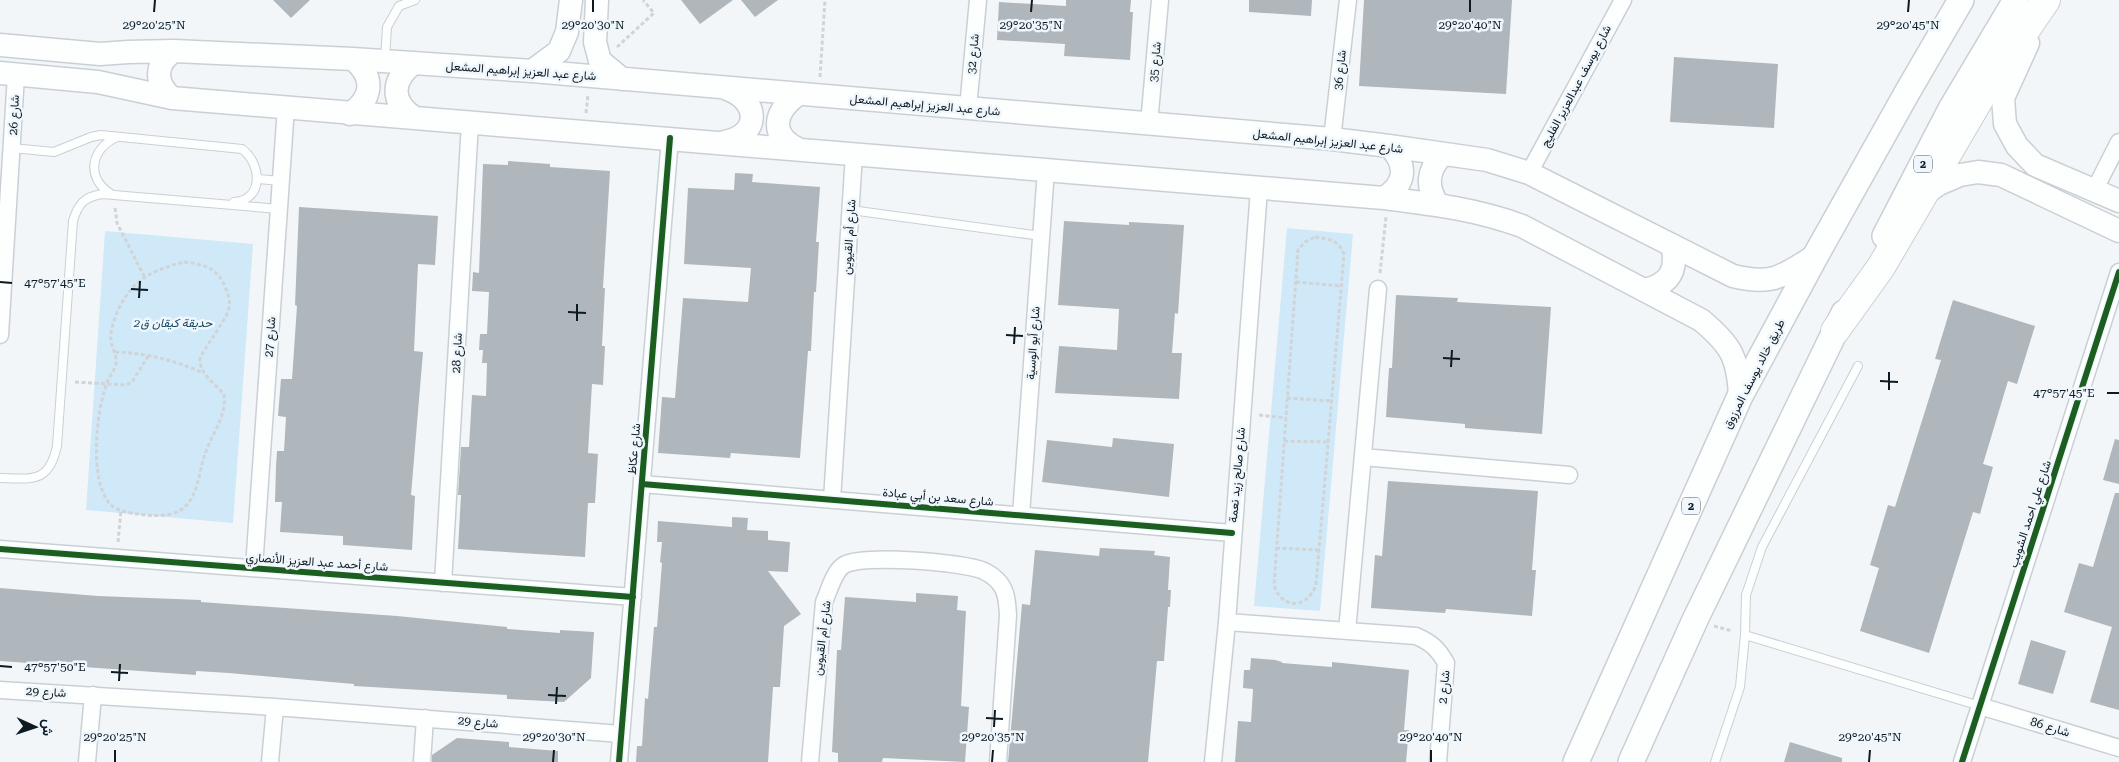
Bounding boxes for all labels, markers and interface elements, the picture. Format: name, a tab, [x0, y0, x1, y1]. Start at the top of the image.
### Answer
text: 29°20'25"N	[122, 18, 186, 32]
text: 29°20'30"N	[561, 18, 625, 32]
text: 29°20'35"N	[999, 18, 1063, 32]
text: 29°20'40"N	[1438, 18, 1502, 32]
text: 29°20'45"N	[1876, 18, 1940, 32]
street label: شارع يوسف عبدالعزيز الفليج	[1538, 23, 1616, 150]
street label: شارع 32	[964, 33, 984, 75]
street label: شارع 35	[1146, 41, 1166, 83]
street label: شارع 36	[1331, 49, 1351, 91]
street label: شارع عبد العزيز إبراهيم المشعل	[445, 59, 597, 85]
street label: شارع عبد العزيز إبراهيم المشعل	[849, 91, 1001, 121]
street label: شارع 26	[6, 94, 24, 136]
street label: شارع عبد العزيز إبراهيم المشعل	[1252, 126, 1404, 158]
road number: 2	[1914, 156, 1932, 172]
street label: شارع أم القيوين	[839, 199, 861, 275]
text: 47°57'45"E	[24, 276, 86, 290]
street label: شارع أبو الوسية	[1023, 306, 1045, 380]
park label: حديقة كيقان ق2	[133, 316, 213, 330]
street label: شارع 27	[262, 316, 280, 358]
street label: طريق خالد يوسف المرزوق	[1720, 317, 1789, 432]
street label: شارع 28	[449, 332, 467, 374]
text: 47°57'45"E	[2033, 386, 2095, 400]
street label: شارع عكاظ	[625, 423, 645, 475]
street label: شارع صالح زيد نعمة	[1226, 427, 1250, 523]
street label: شارع علي احمد الشويب	[2006, 459, 2057, 570]
street label: شارع سعد بن أبي عبادة	[882, 485, 994, 512]
road number: 2	[1682, 498, 1700, 514]
street label: شارع أحمد عبد العزيز الأنصاري	[245, 550, 389, 577]
street label: شارع أم القيوين	[810, 600, 836, 677]
text: 47°57'50"E	[24, 660, 86, 674]
street label: شارع 2	[1436, 670, 1454, 705]
street label: شارع 29	[25, 684, 67, 702]
north arrow	[10, 702, 60, 752]
street label: شارع 29	[457, 713, 499, 733]
street label: شارع 86	[2028, 714, 2071, 742]
text: ش	[39, 719, 56, 737]
text: 29°20'25"N	[83, 730, 147, 744]
text: 29°20'30"N	[522, 730, 586, 744]
text: 29°20'35"N	[961, 730, 1025, 744]
text: 29°20'40"N	[1399, 730, 1463, 744]
text: 29°20'45"N	[1838, 730, 1902, 744]

